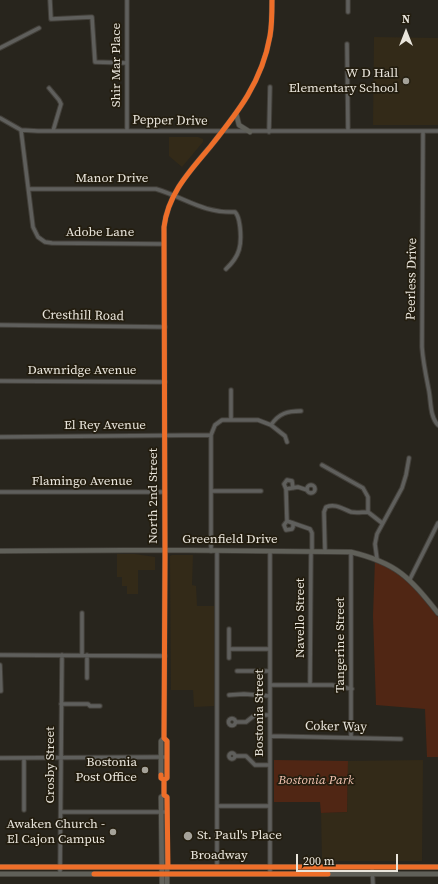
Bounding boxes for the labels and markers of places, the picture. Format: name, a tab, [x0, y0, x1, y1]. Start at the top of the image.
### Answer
place label: W D Hall Elementary School	[289, 66, 398, 97]
marker: W D Hall Elementary School	[401, 76, 411, 86]
place label: Bostonia Post Office	[76, 755, 137, 786]
marker: Bostonia Post Office	[140, 765, 150, 775]
place label: Awaken Church - El Cajon Campus	[6, 817, 105, 848]
marker: Awaken Church - El Cajon Campus	[108, 827, 118, 837]
place label: St. Paul's Place	[197, 828, 282, 844]
marker: St. Paul's Place	[182, 830, 194, 842]

